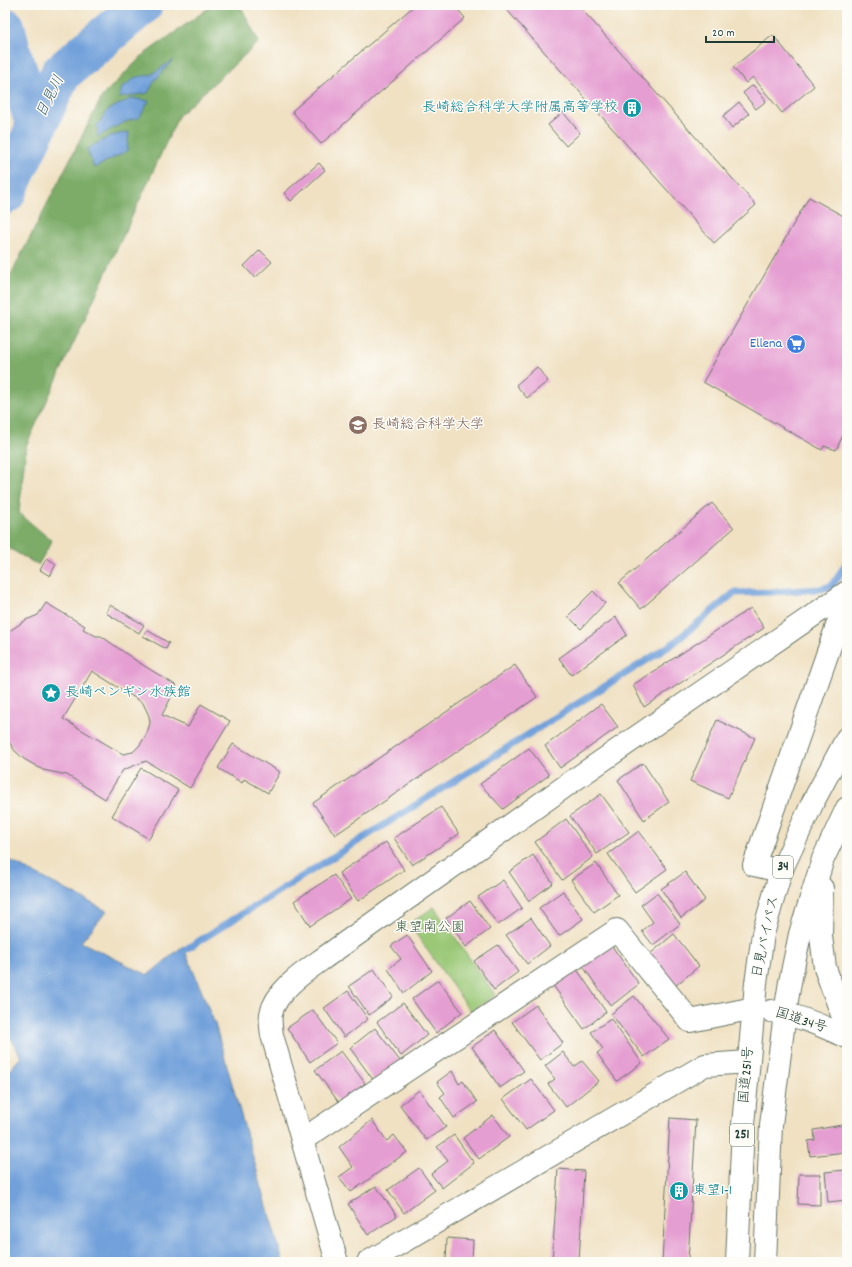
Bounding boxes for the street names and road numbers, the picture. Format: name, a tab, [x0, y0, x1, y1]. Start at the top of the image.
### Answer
road number: 34	[773, 856, 793, 878]
street label: 日見バイパス	[748, 894, 784, 980]
street label: 国道34号	[772, 1003, 830, 1039]
street label: 国道251号	[735, 1045, 759, 1105]
road number: 251	[730, 1124, 754, 1146]

